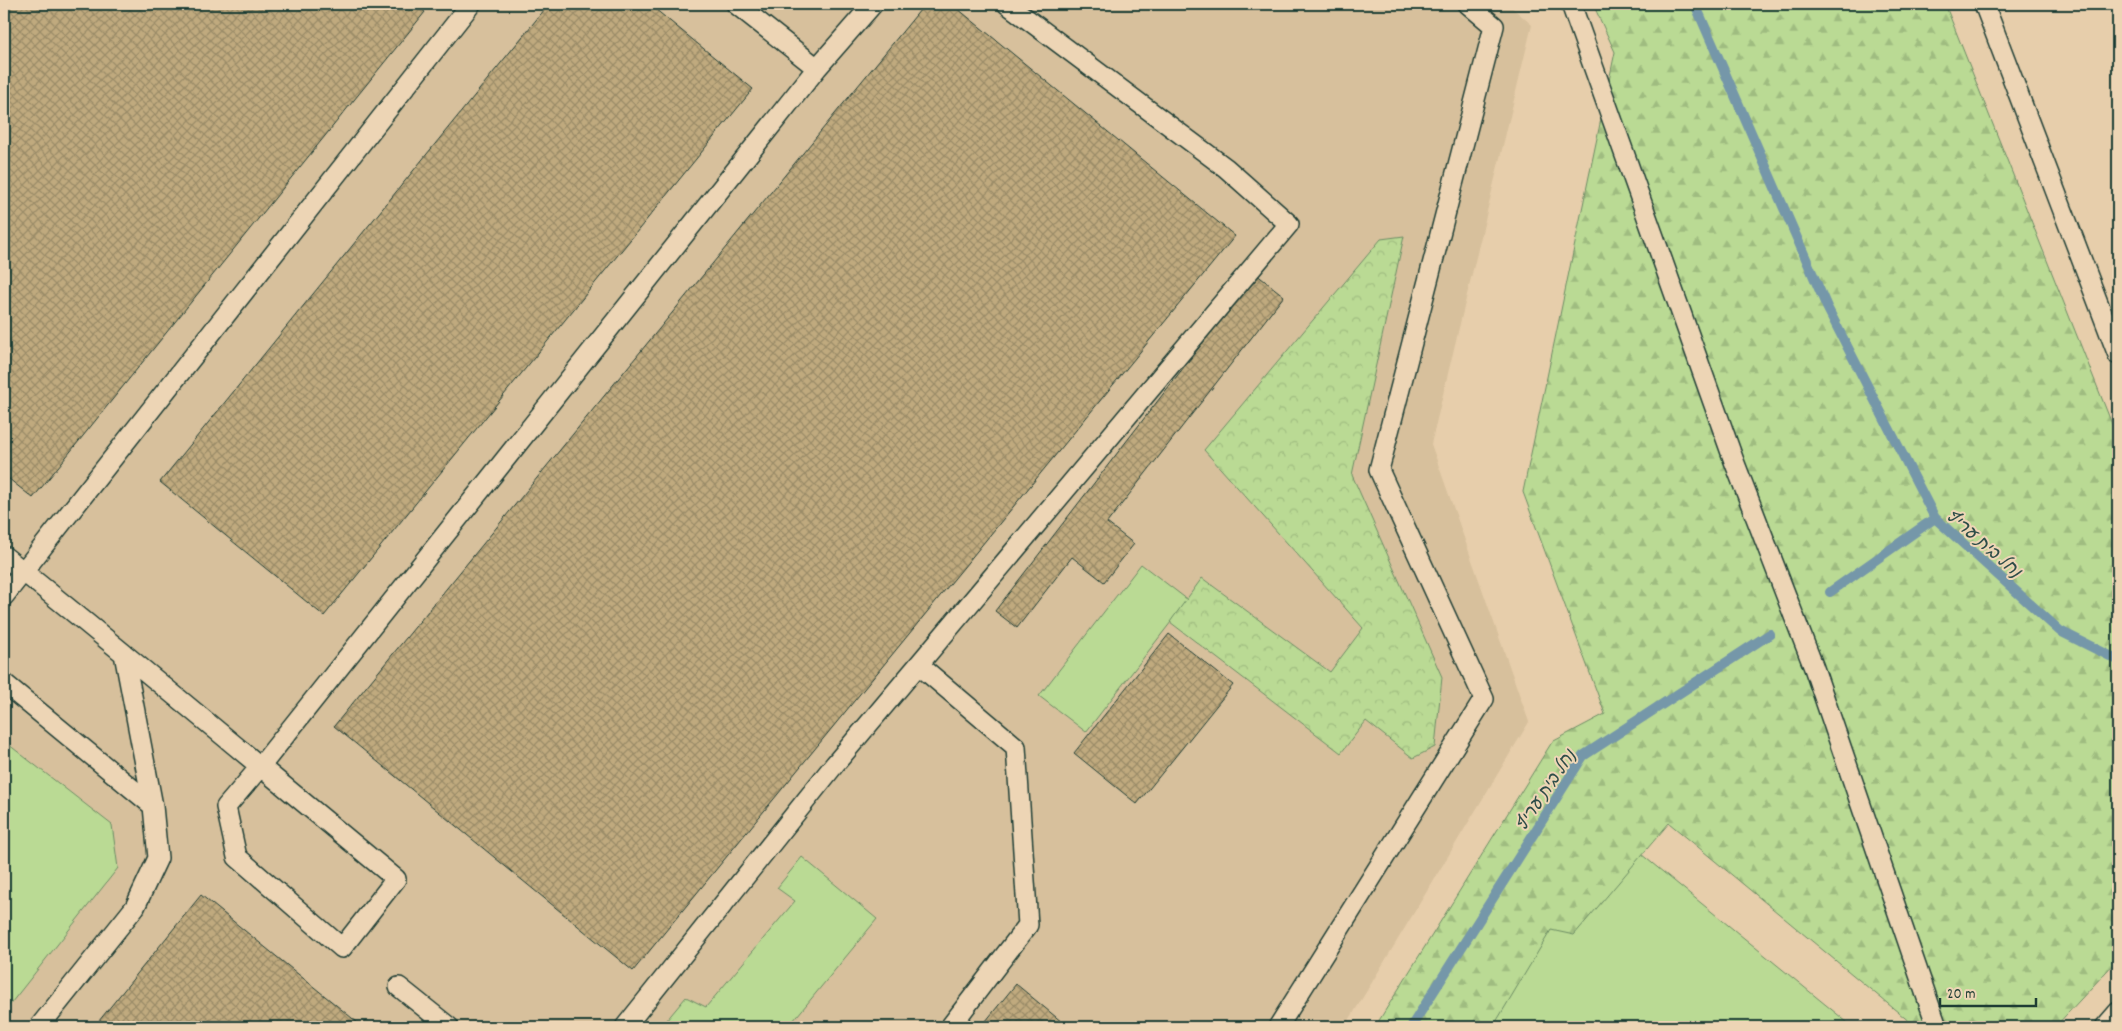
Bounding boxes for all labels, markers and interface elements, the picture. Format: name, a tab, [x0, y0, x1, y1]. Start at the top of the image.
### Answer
water label: נחל בית עריף	[1939, 505, 2027, 586]
water label: נחל בית עריף	[1511, 744, 1584, 837]
scale bar	[1940, 976, 2036, 1008]
text: 20 m	[1947, 984, 1975, 1006]

